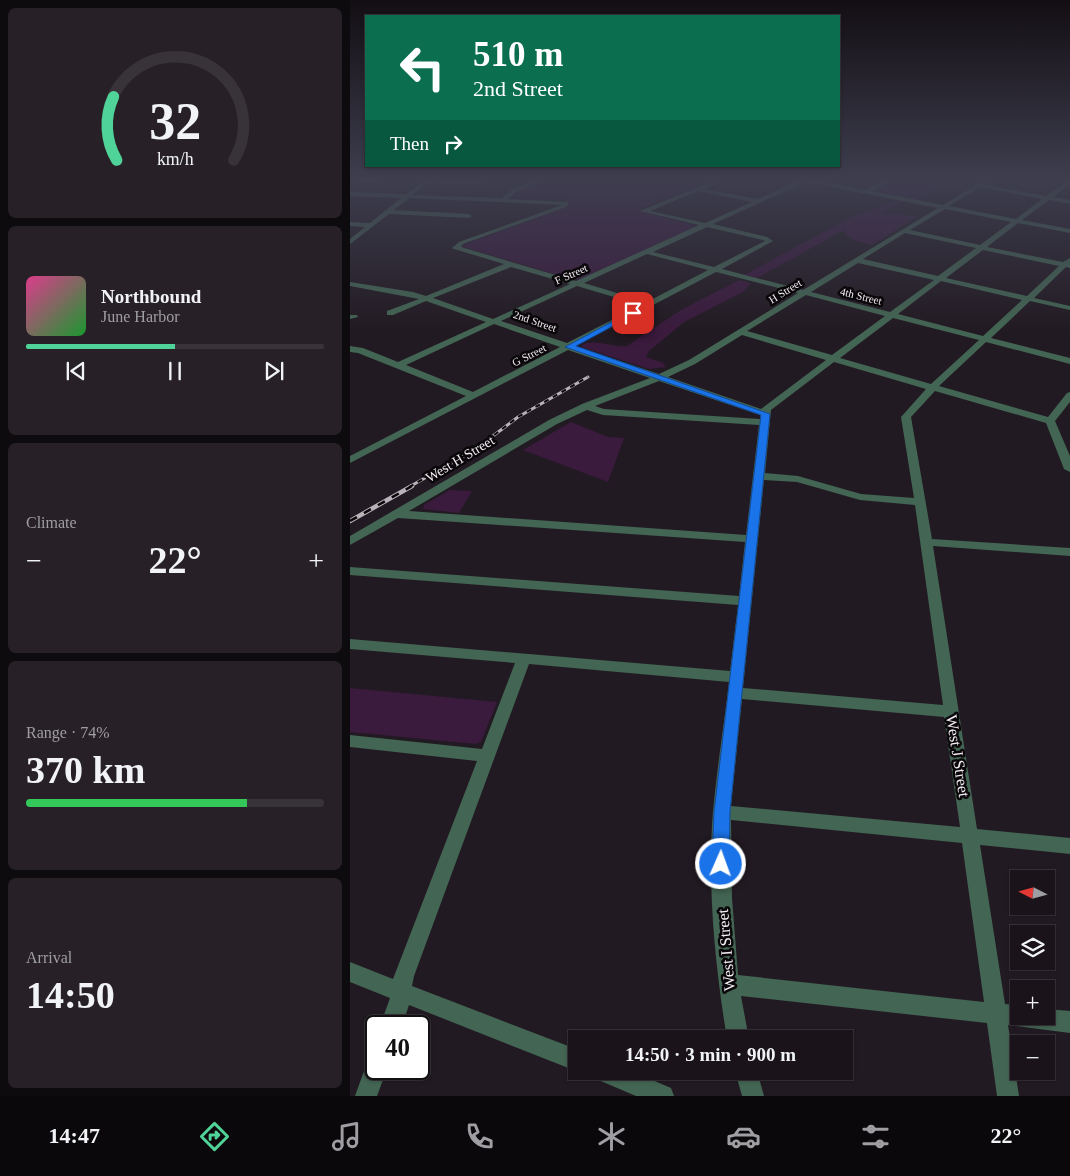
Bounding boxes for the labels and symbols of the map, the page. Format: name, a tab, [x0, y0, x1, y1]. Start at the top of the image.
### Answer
street label: F Street	[553, 261, 589, 287]
street label: H Street	[766, 276, 804, 306]
street label: 4th Street	[839, 285, 883, 307]
pin	[612, 292, 654, 334]
street label: 2nd Street	[512, 308, 558, 334]
street label: G Street	[510, 341, 548, 369]
street label: West H Street	[423, 433, 497, 485]
street label: West J Street	[943, 714, 973, 799]
position arrow	[694, 837, 746, 889]
north arrow	[1010, 870, 1055, 915]
street label: West I Street	[714, 908, 738, 992]
speed limit sign: 40	[365, 1015, 430, 1080]

